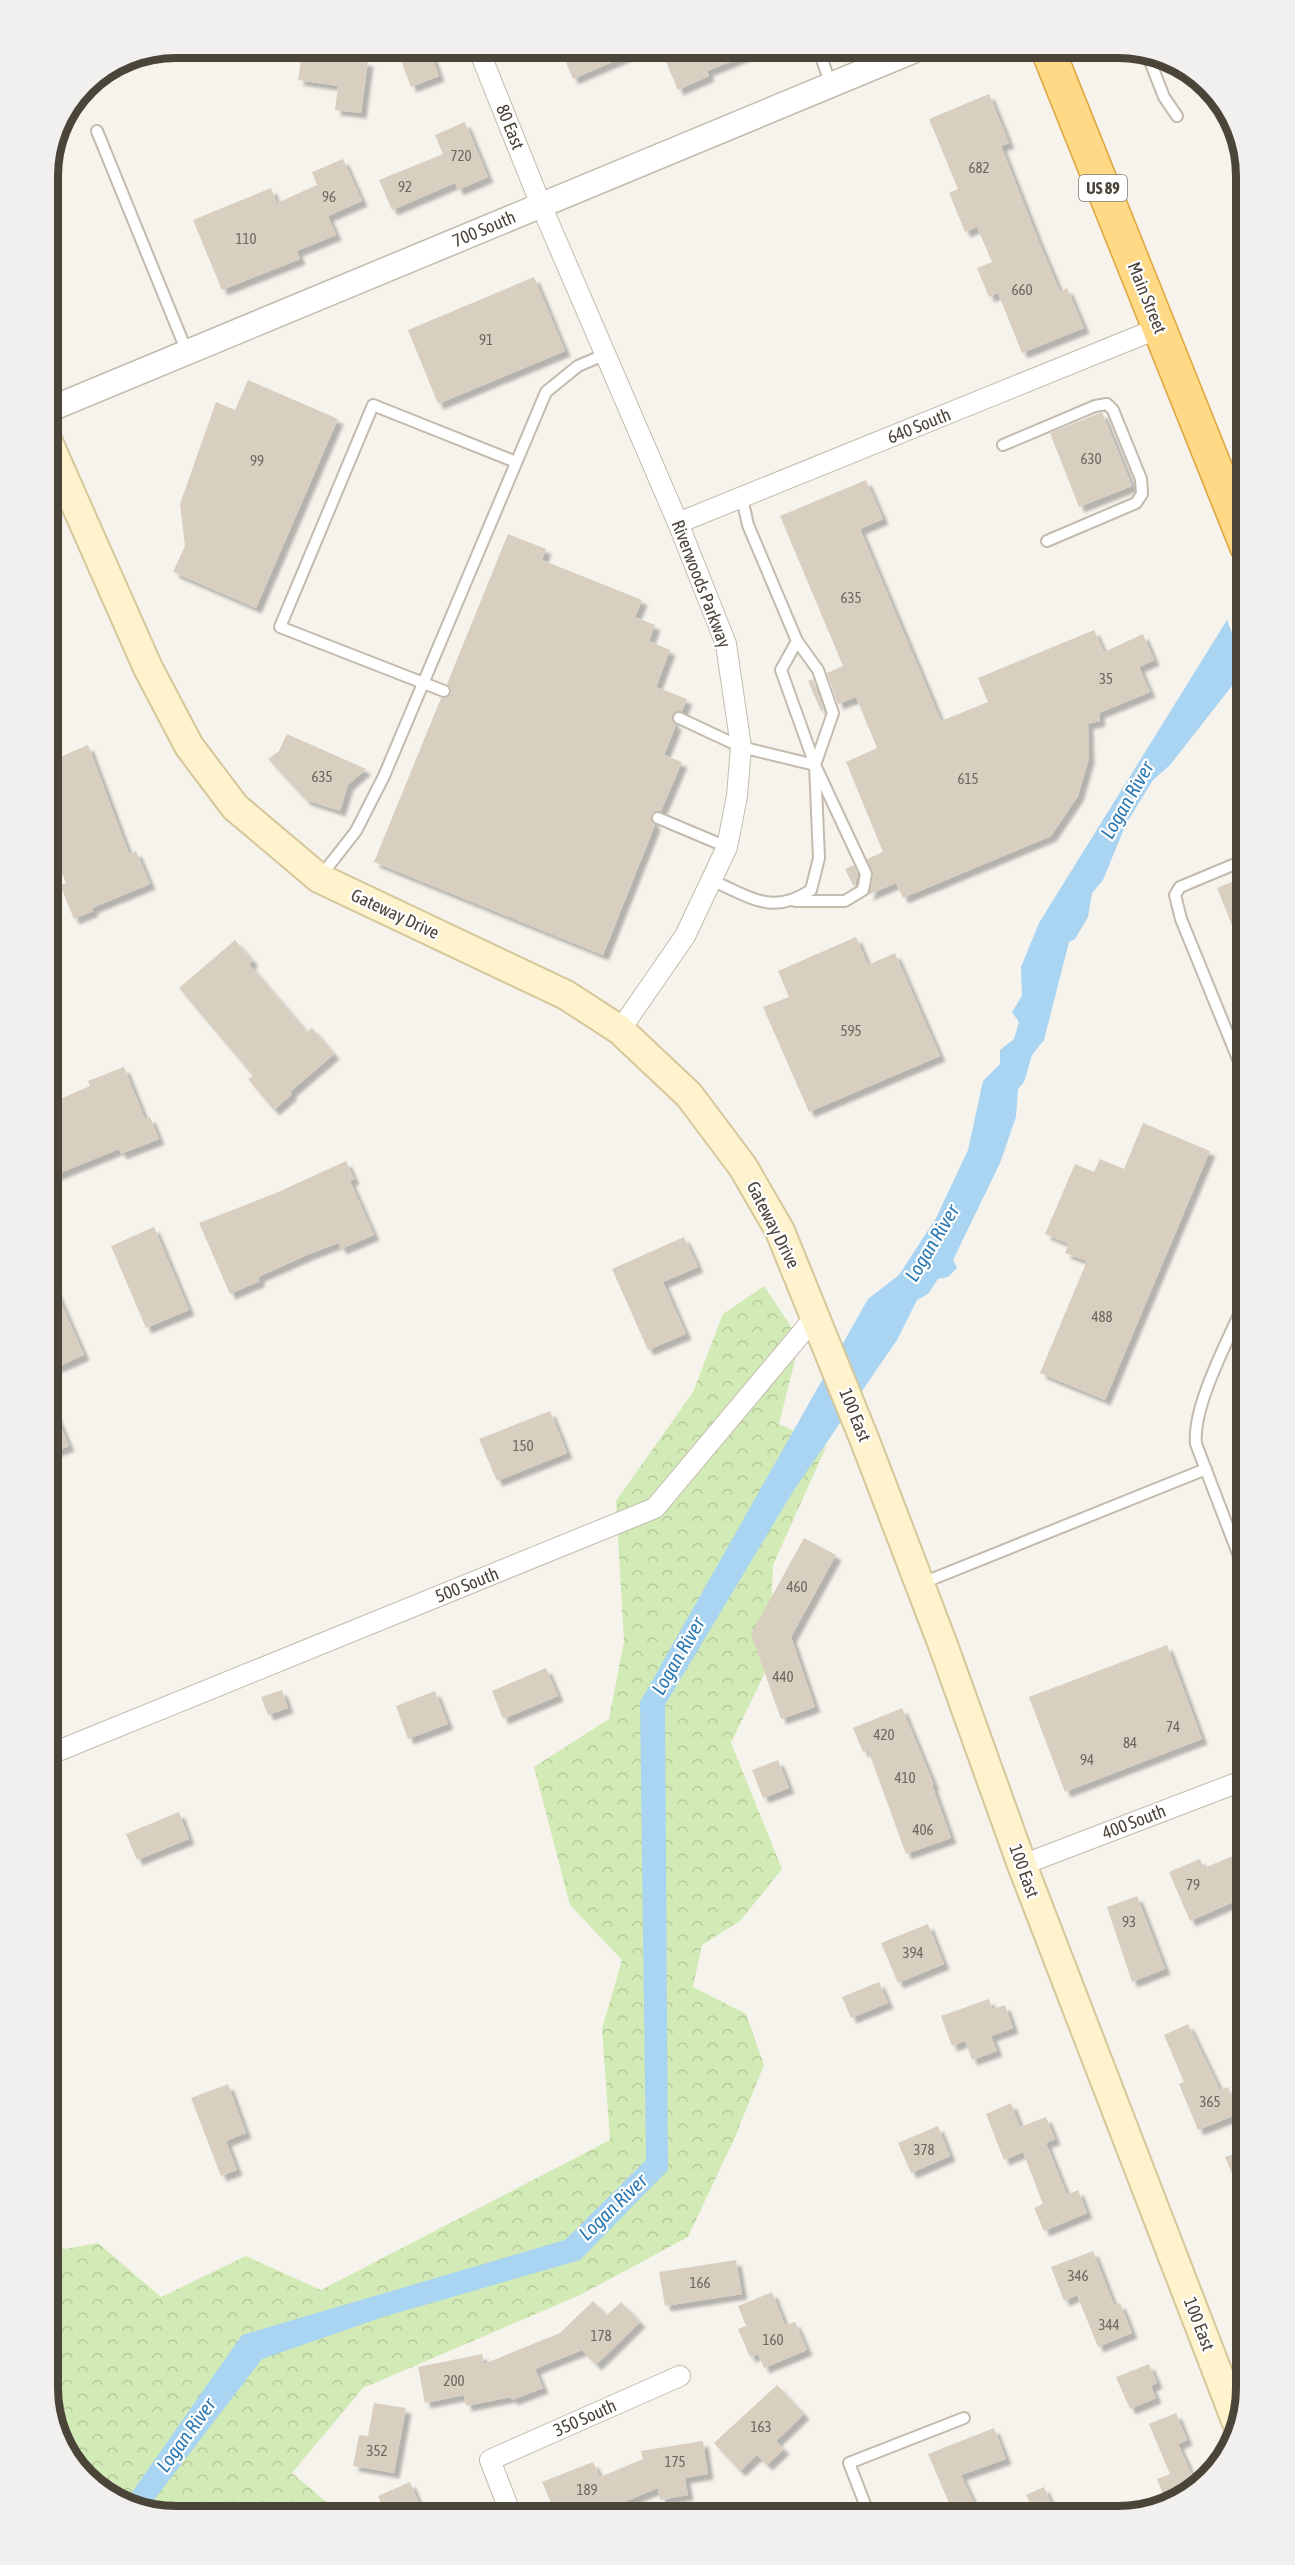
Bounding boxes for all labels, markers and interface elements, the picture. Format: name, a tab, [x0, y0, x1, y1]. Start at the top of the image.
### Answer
street label: 80 East	[492, 101, 529, 153]
house number: 720	[450, 147, 472, 164]
house number: 682	[968, 159, 990, 176]
road number: US 89	[1079, 175, 1127, 201]
house number: 92	[398, 178, 412, 195]
house number: 96	[322, 188, 336, 205]
street label: 700 South	[449, 206, 519, 251]
house number: 110	[235, 230, 257, 247]
street label: Main Street	[1124, 259, 1171, 337]
house number: 660	[1011, 281, 1033, 298]
house number: 91	[479, 331, 493, 348]
street label: 640 South	[884, 403, 954, 448]
house number: 630	[1080, 450, 1102, 467]
house number: 99	[250, 452, 264, 469]
street label: Riverwoods Parkway	[667, 517, 735, 651]
house number: 635	[840, 589, 862, 606]
house number: 35	[1099, 670, 1113, 687]
water label: Logan River	[1095, 756, 1158, 843]
house number: 635	[311, 768, 333, 785]
house number: 615	[957, 770, 979, 787]
street label: Gateway Drive	[348, 884, 443, 943]
house number: 595	[840, 1022, 862, 1039]
street label: Gateway Drive	[743, 1178, 804, 1272]
water label: Logan River	[900, 1199, 964, 1285]
house number: 488	[1091, 1308, 1113, 1325]
street label: 100 East	[835, 1385, 876, 1444]
house number: 150	[512, 1437, 534, 1454]
street label: 500 South	[432, 1562, 502, 1607]
house number: 460	[786, 1578, 808, 1595]
water label: Logan River	[646, 1612, 709, 1699]
house number: 440	[772, 1668, 794, 1685]
house number: 74	[1166, 1718, 1180, 1735]
house number: 420	[873, 1726, 895, 1743]
house number: 84	[1123, 1734, 1137, 1751]
house number: 94	[1080, 1751, 1094, 1768]
house number: 410	[894, 1769, 916, 1786]
street label: 400 South	[1099, 1800, 1169, 1843]
house number: 406	[912, 1821, 934, 1838]
street label: 100 East	[1005, 1841, 1044, 1900]
house number: 79	[1186, 1876, 1200, 1893]
house number: 93	[1122, 1913, 1136, 1930]
house number: 394	[902, 1944, 924, 1961]
house number: 365	[1199, 2093, 1221, 2110]
house number: 378	[913, 2141, 935, 2158]
water label: Logan River	[574, 2168, 652, 2245]
house number: 346	[1067, 2267, 1089, 2284]
house number: 166	[689, 2274, 711, 2291]
street label: 100 East	[1180, 2294, 1219, 2353]
house number: 344	[1098, 2316, 1120, 2333]
house number: 178	[590, 2327, 612, 2344]
house number: 160	[762, 2331, 784, 2348]
house number: 200	[443, 2372, 465, 2389]
water label: Logan River	[151, 2392, 221, 2476]
street label: 350 South	[550, 2394, 619, 2441]
house number: 163	[750, 2418, 772, 2435]
house number: 352	[366, 2442, 388, 2459]
house number: 175	[664, 2453, 686, 2470]
house number: 189	[576, 2481, 598, 2498]

